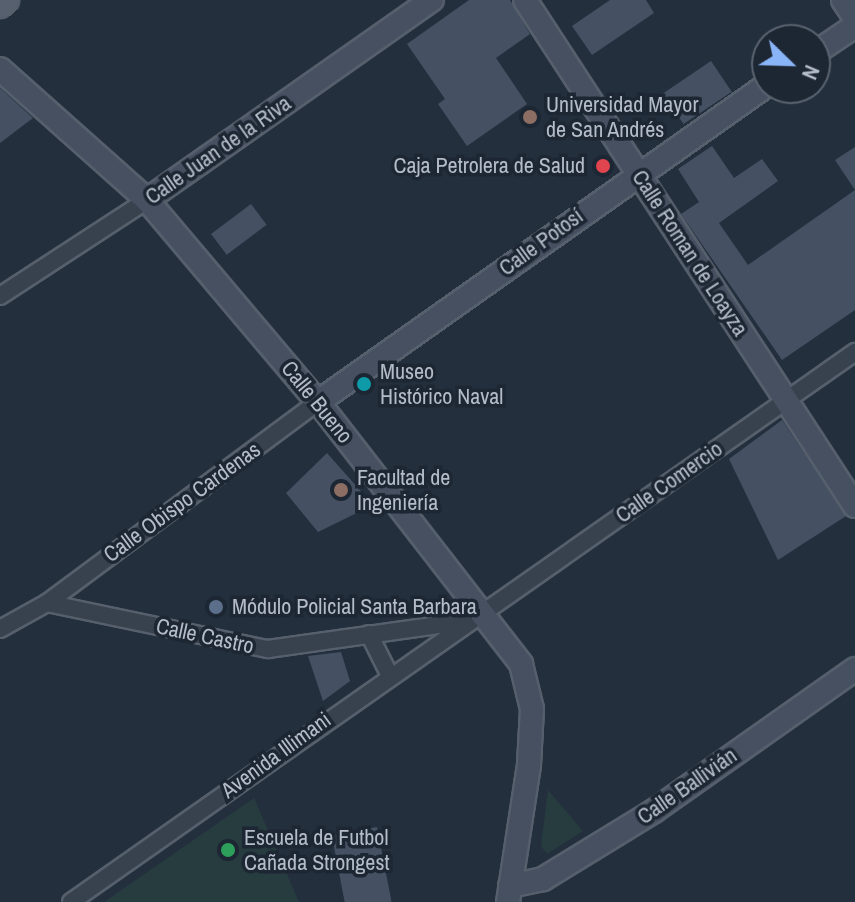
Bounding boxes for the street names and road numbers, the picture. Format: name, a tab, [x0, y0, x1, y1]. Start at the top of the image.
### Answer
street label: Calle Juan de la Riva	[140, 90, 296, 210]
street label: Calle Roman de Loayza	[627, 165, 753, 341]
street label: Calle Potosí	[494, 203, 588, 281]
street label: Calle Bueno	[276, 356, 358, 448]
street label: Calle Obispo Cardenas	[98, 436, 266, 568]
street label: Calle Comercio	[611, 436, 727, 528]
street label: Calle Castro	[154, 613, 256, 659]
street label: Avenida Illimani	[216, 706, 336, 804]
street label: Calle Ballivián	[632, 742, 742, 830]

